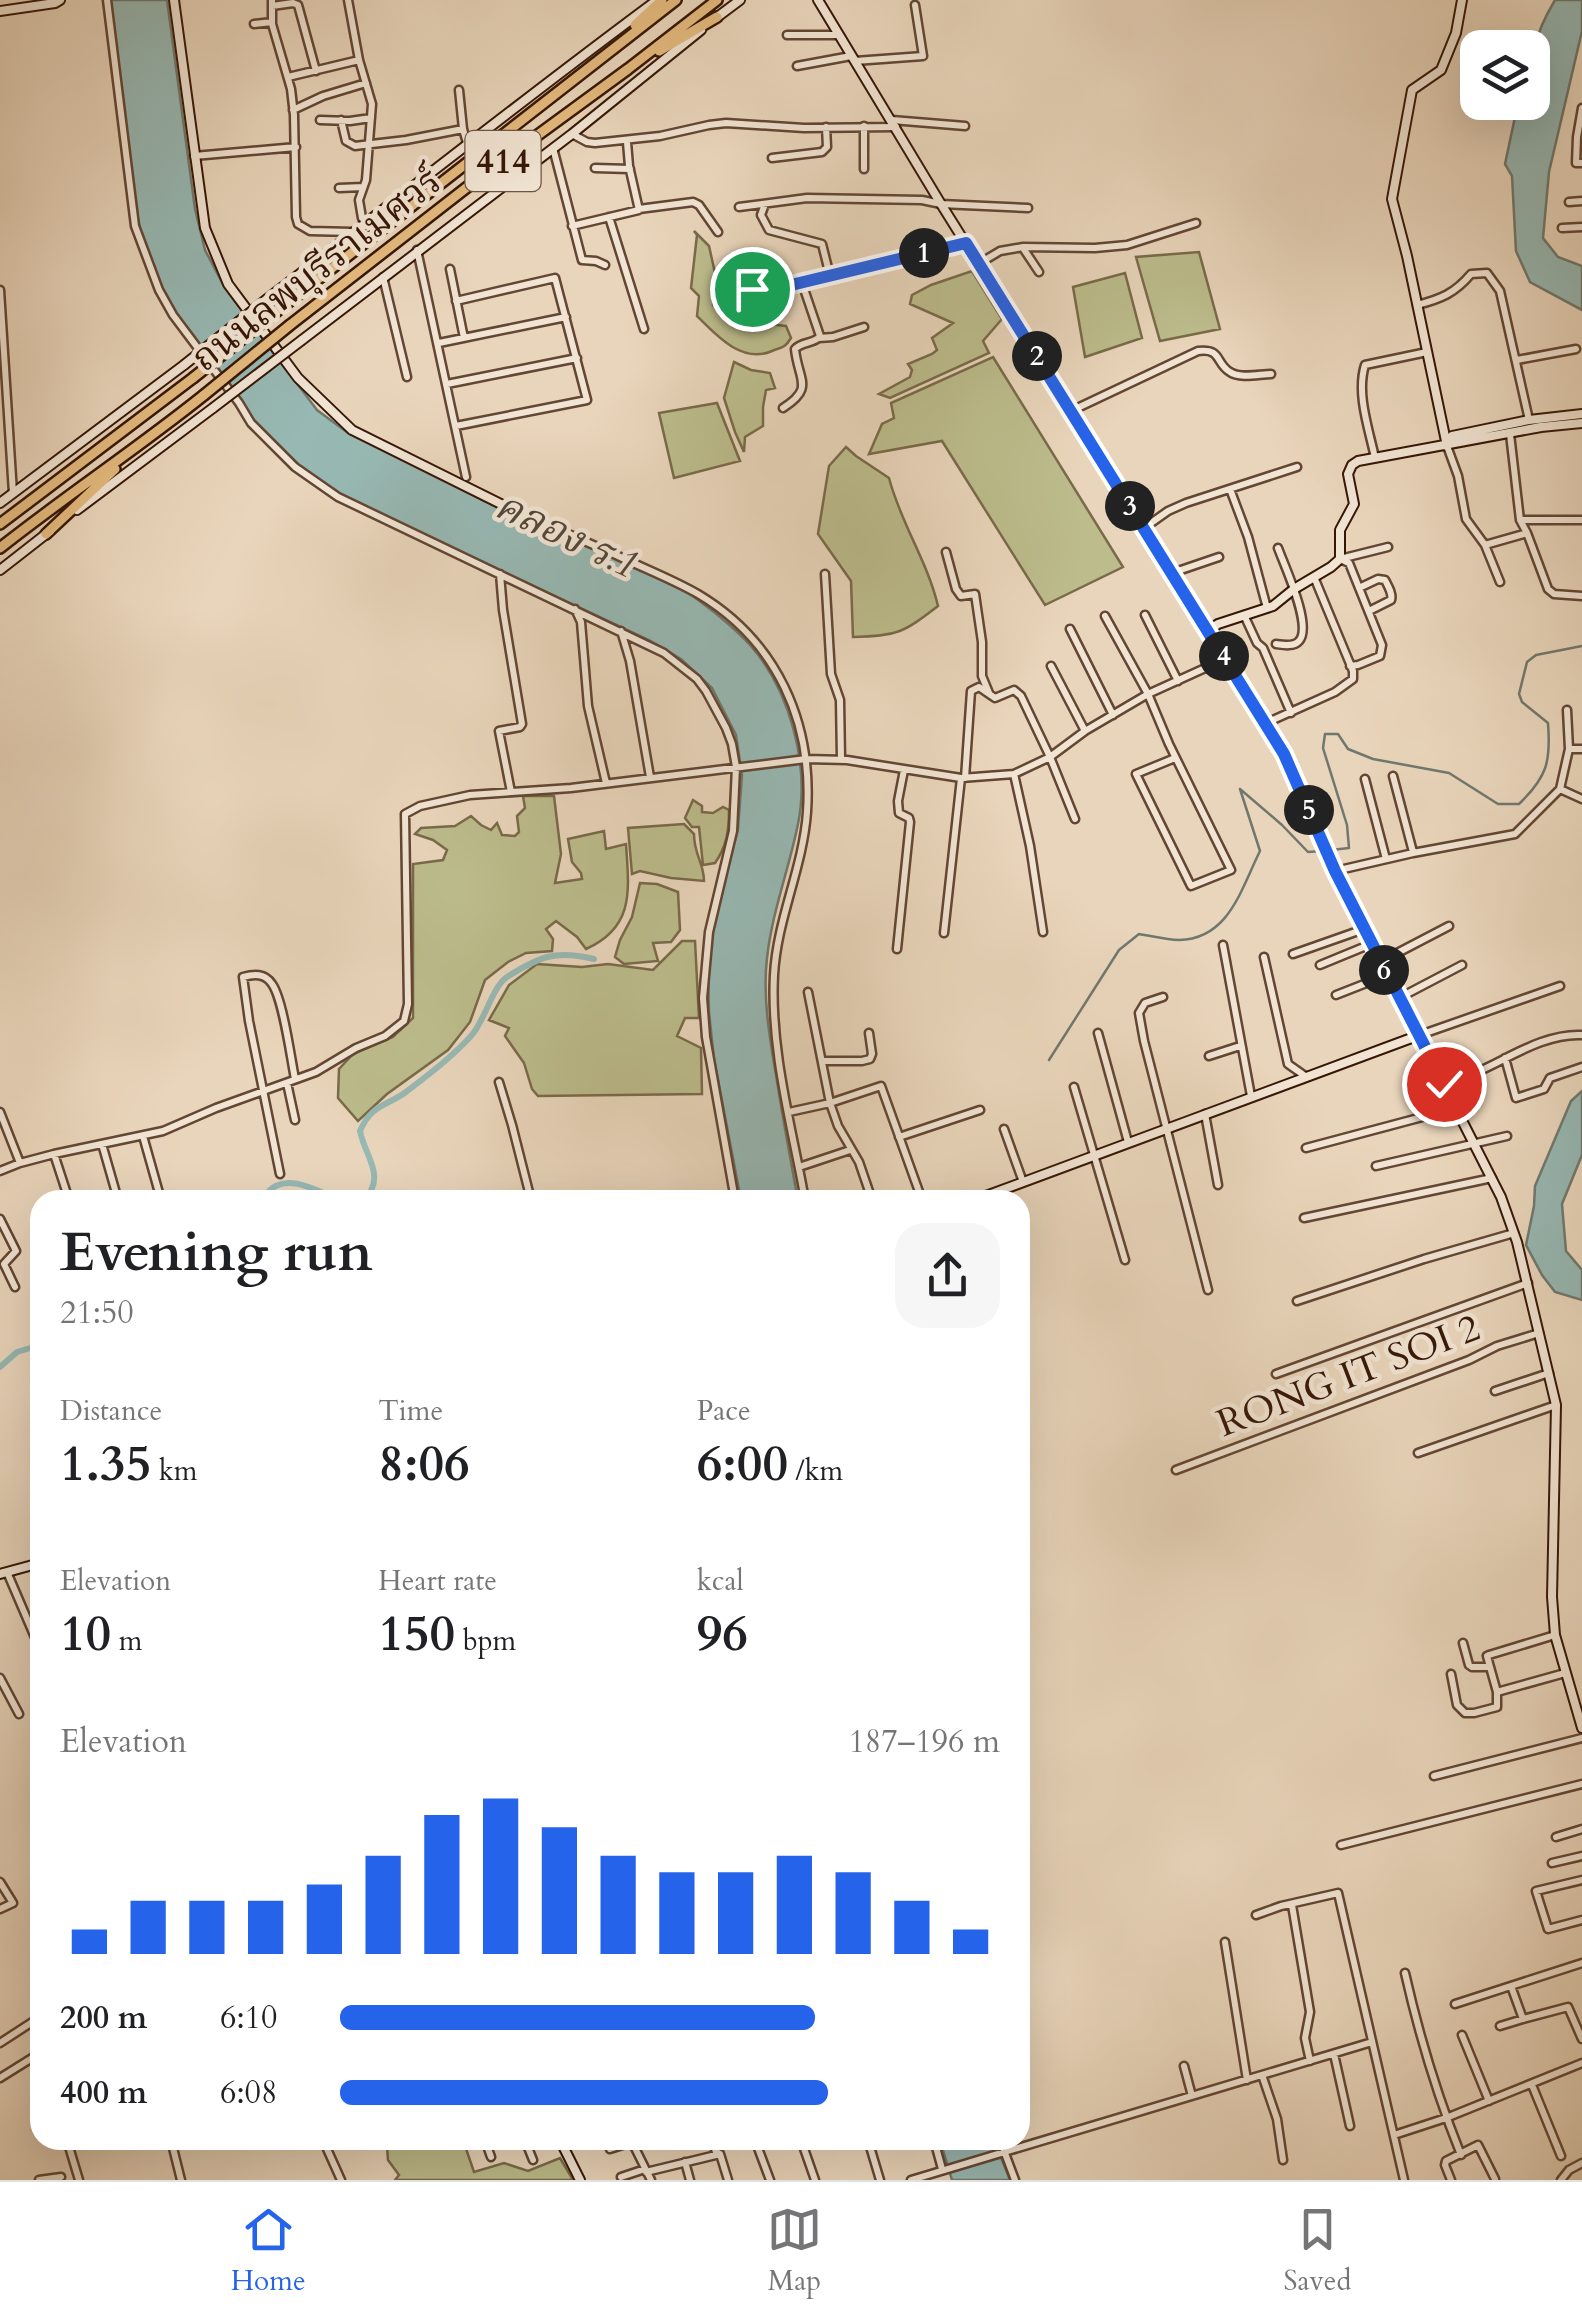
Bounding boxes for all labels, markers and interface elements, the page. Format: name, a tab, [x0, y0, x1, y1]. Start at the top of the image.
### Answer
map controls	[1460, 30, 1550, 120]
button: layers	[1460, 30, 1550, 120]
road number: 414	[466, 131, 540, 191]
street label: ถนนลพบุรีราเมศวร์	[180, 155, 454, 384]
pin: 1	[899, 228, 949, 278]
text: 1	[917, 234, 931, 272]
pin	[710, 247, 795, 332]
icon: arrive	[725, 262, 780, 317]
pin: 2	[1012, 331, 1062, 381]
text: 2	[1030, 337, 1044, 375]
water label: คลอง ร.1	[486, 478, 646, 592]
pin: 3	[1105, 481, 1155, 531]
text: 3	[1123, 487, 1137, 525]
pin: 4	[1199, 631, 1249, 681]
text: 4	[1217, 637, 1231, 675]
pin: 5	[1284, 785, 1334, 835]
text: 5	[1302, 791, 1316, 829]
pin: 6	[1359, 945, 1409, 995]
text: 6	[1377, 951, 1391, 989]
pin	[1402, 1042, 1487, 1127]
icon: check	[1417, 1057, 1472, 1112]
text: Evening run	[60, 1216, 373, 1290]
button: share	[895, 1223, 1000, 1328]
text: 21:50	[60, 1291, 134, 1335]
street label: RONG IT SOI 2	[1210, 1302, 1487, 1450]
text: Distance	[60, 1392, 162, 1430]
text: Time	[378, 1392, 443, 1430]
text: Pace	[697, 1392, 751, 1430]
text: 1.35	[60, 1430, 151, 1498]
text: 8:06	[378, 1430, 470, 1498]
text: 6:00	[697, 1430, 788, 1498]
text: km	[151, 1452, 198, 1490]
text: /km	[788, 1452, 843, 1490]
text: Elevation	[60, 1562, 171, 1600]
text: Heart rate	[378, 1562, 497, 1600]
text: kcal	[697, 1562, 744, 1600]
text: 10	[60, 1600, 111, 1668]
text: 150	[378, 1600, 455, 1668]
text: 96	[697, 1600, 748, 1668]
text: m	[111, 1622, 142, 1660]
text: bpm	[455, 1622, 516, 1660]
text: Elevation	[60, 1720, 187, 1764]
text: 187–196 m	[848, 1720, 1000, 1764]
text: 200 m	[60, 1996, 147, 2040]
text: 6:10	[220, 1996, 277, 2040]
text: 400 m	[60, 2071, 147, 2115]
text: 6:08	[220, 2071, 277, 2115]
tab: Home	[231, 2202, 306, 2300]
tab: Map	[767, 2202, 822, 2300]
tab: Saved	[1283, 2202, 1351, 2300]

